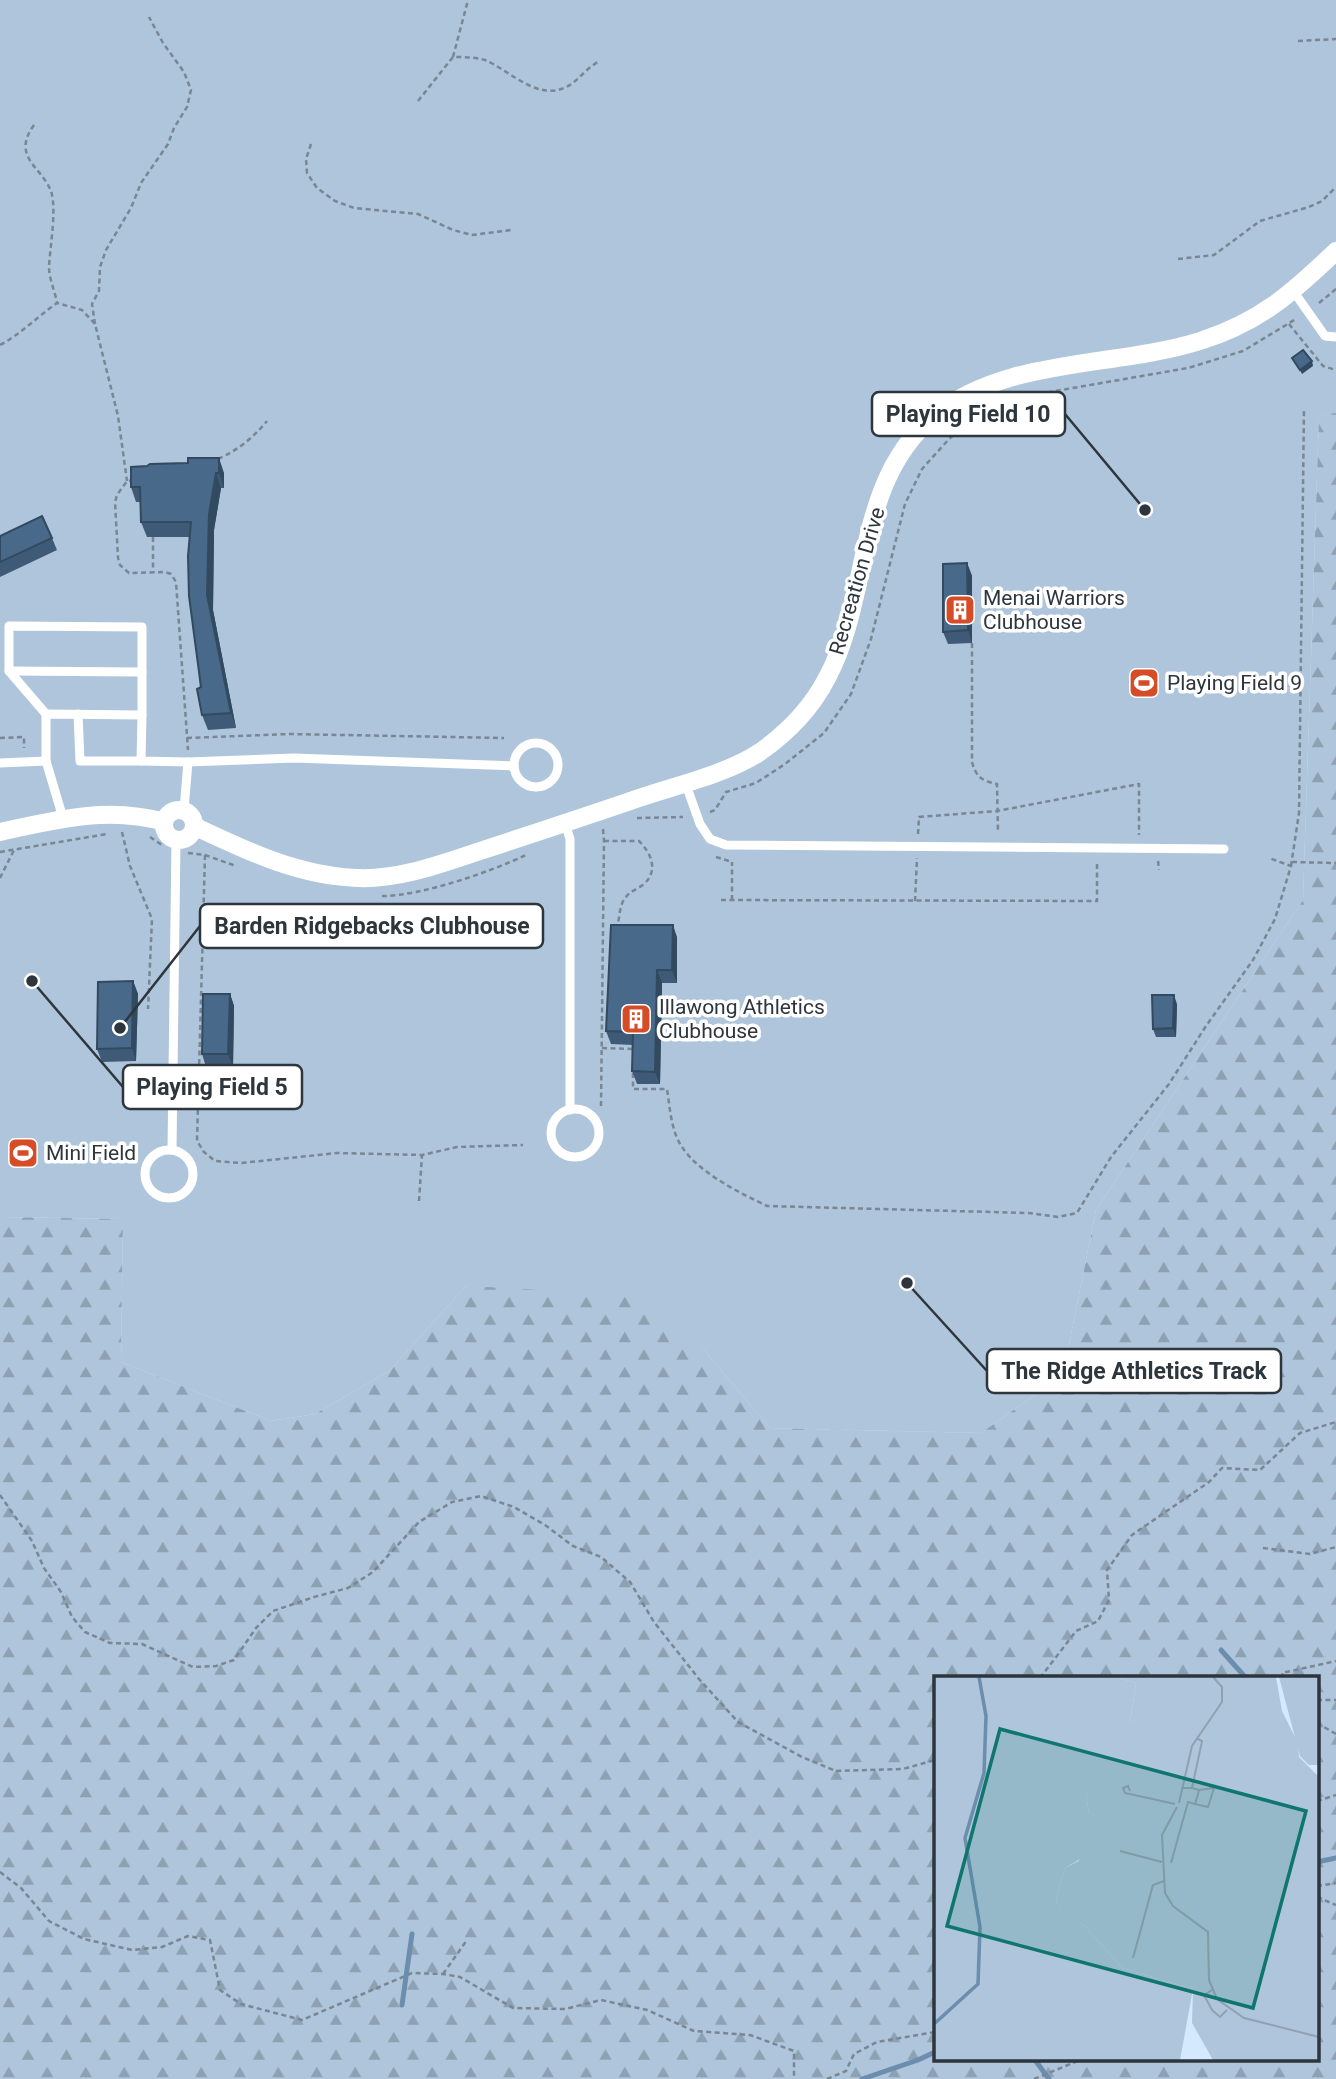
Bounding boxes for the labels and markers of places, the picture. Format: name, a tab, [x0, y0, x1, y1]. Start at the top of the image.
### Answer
callout: Playing Field 10	[872, 392, 1065, 436]
place label: Menai Warriors Clubhouse	[983, 586, 1125, 634]
building icon: Menai Warriors Clubhouse	[943, 593, 977, 627]
sports icon: Playing Field 9	[1127, 666, 1161, 700]
place label: Playing Field 9	[1167, 671, 1302, 695]
callout: Barden Ridgebacks Clubhouse	[200, 904, 543, 948]
place label: Illawong Athletics Clubhouse	[659, 995, 825, 1043]
building icon: Illawong Athletics Clubhouse	[619, 1002, 653, 1036]
callout: Playing Field 5	[123, 1065, 302, 1109]
sports icon: Mini Field	[6, 1136, 40, 1170]
place label: Mini Field	[46, 1141, 136, 1165]
callout: The Ridge Athletics Track	[987, 1349, 1281, 1393]

